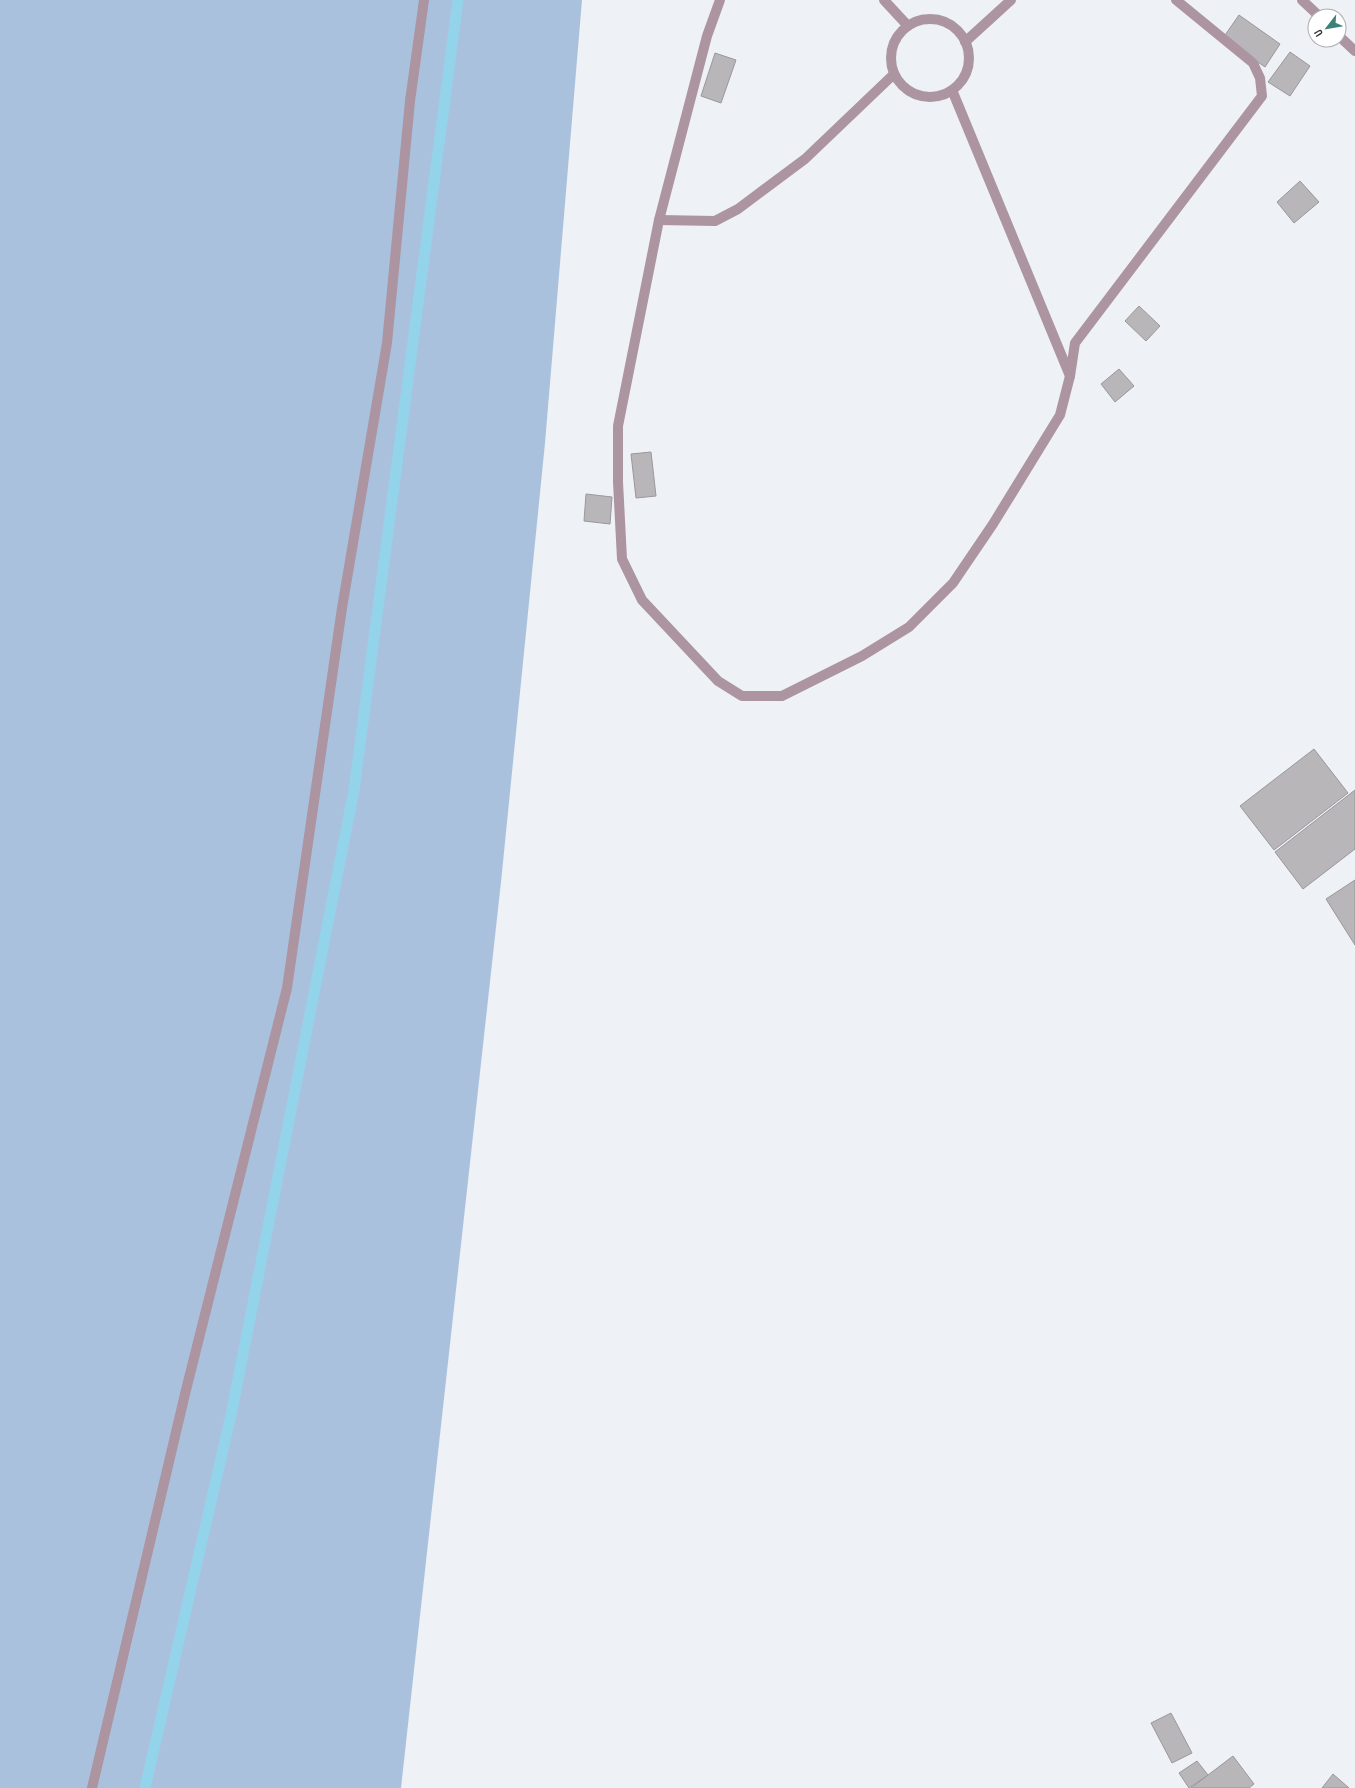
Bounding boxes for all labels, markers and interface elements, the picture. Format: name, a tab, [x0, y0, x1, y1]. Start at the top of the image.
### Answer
north arrow	[1307, 8, 1347, 48]
text: U	[1311, 27, 1326, 39]

